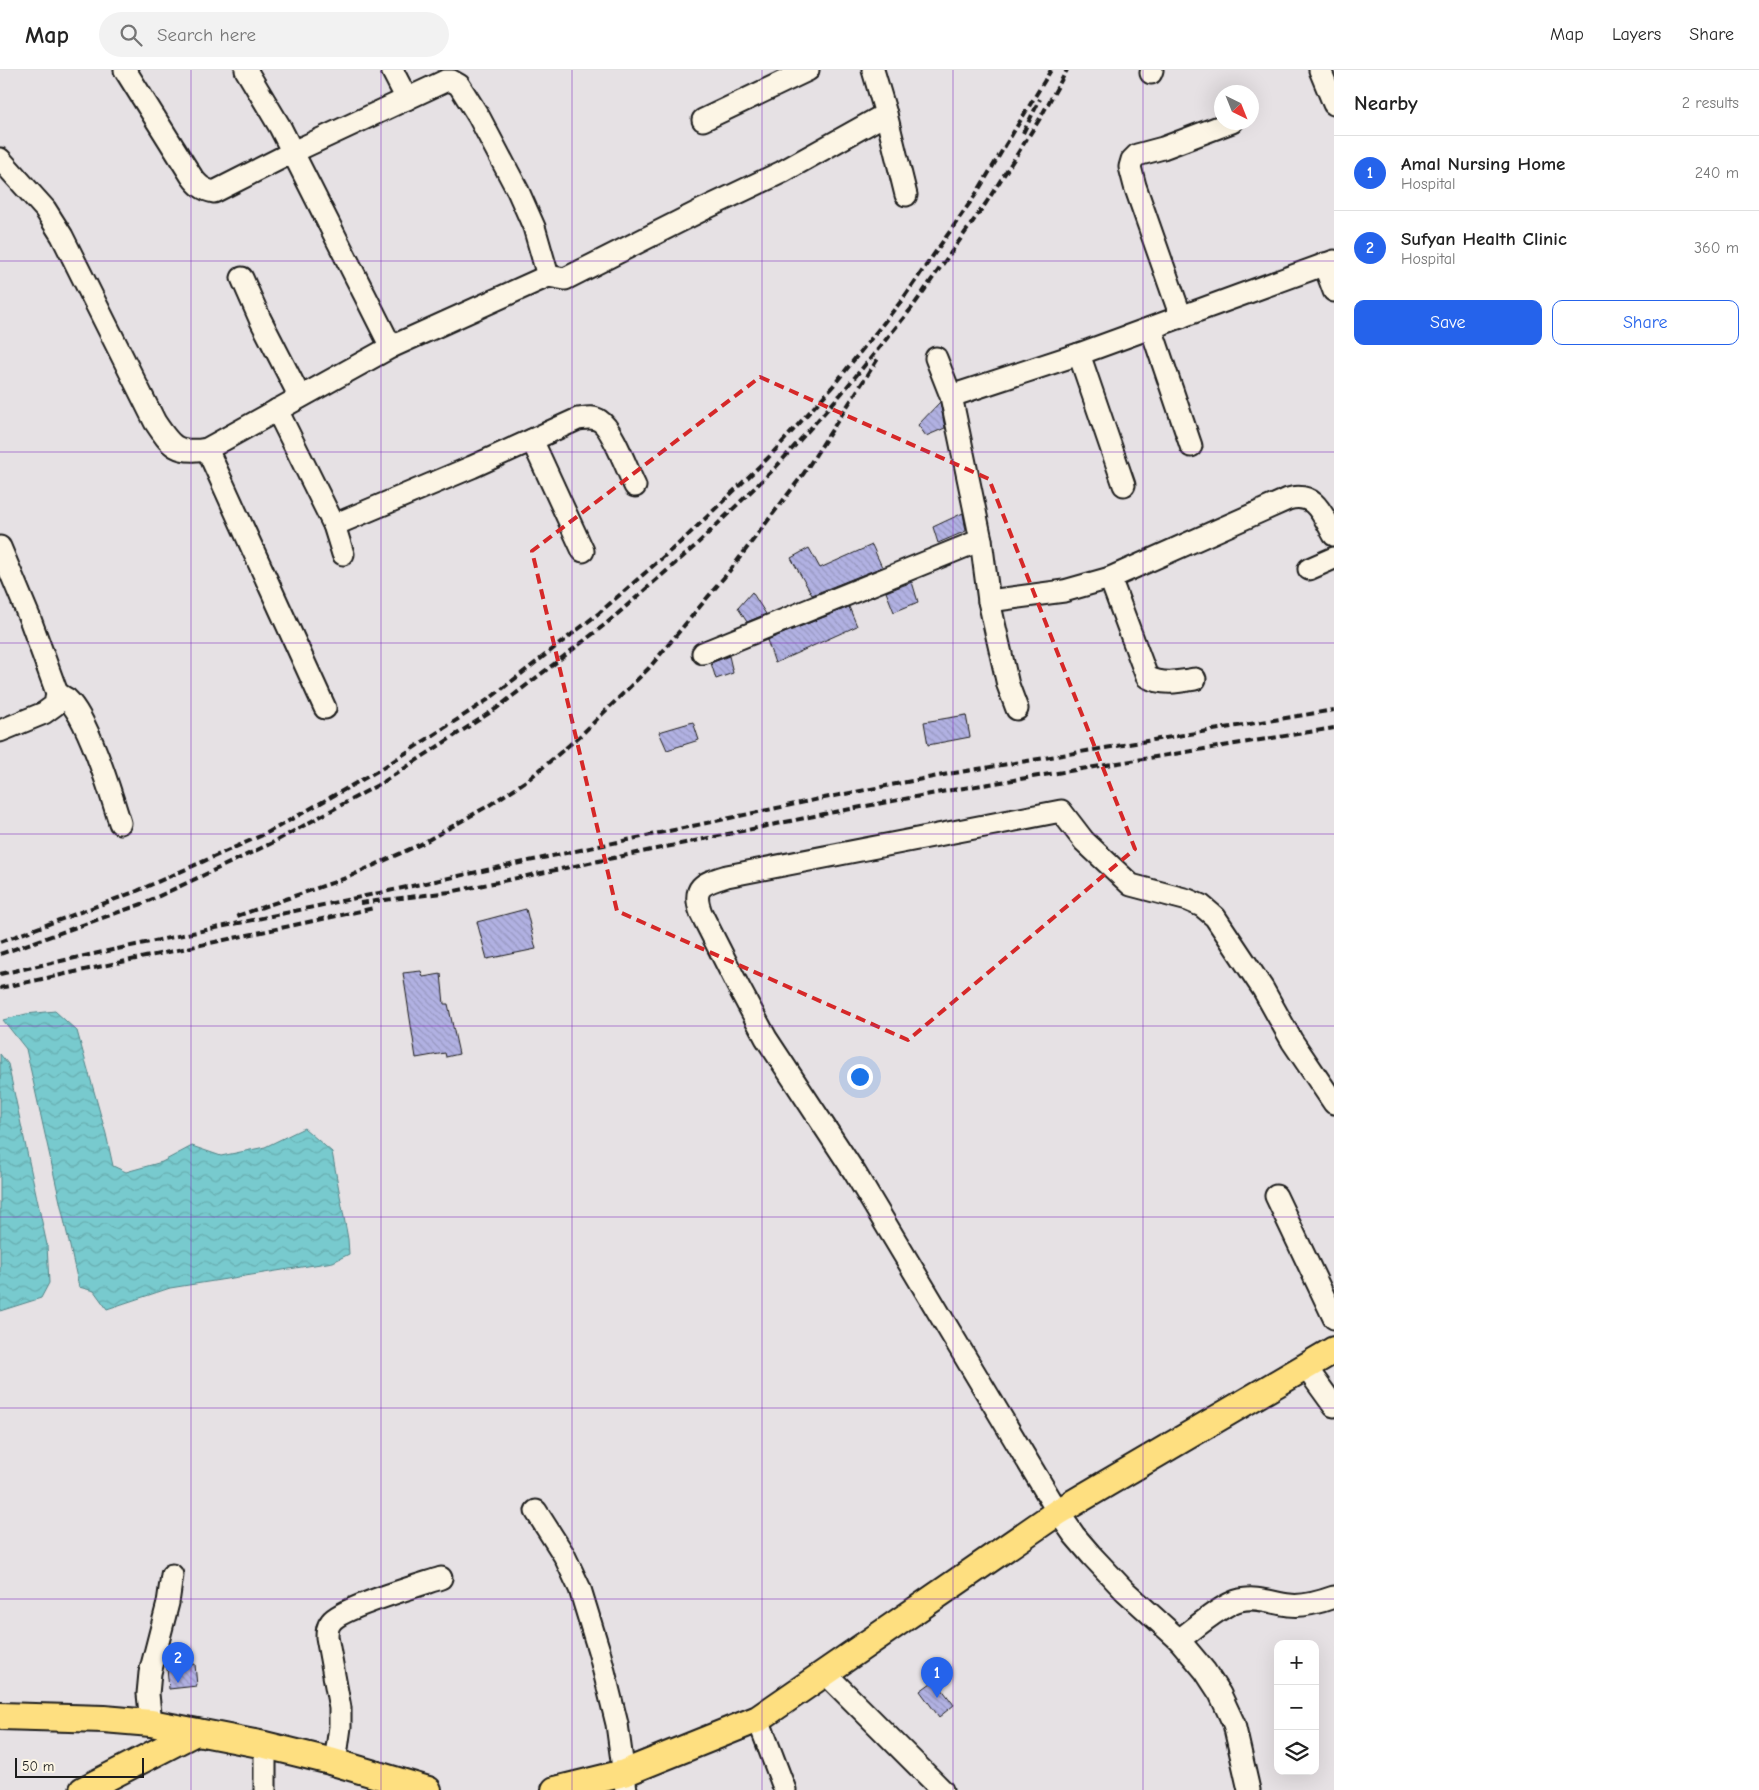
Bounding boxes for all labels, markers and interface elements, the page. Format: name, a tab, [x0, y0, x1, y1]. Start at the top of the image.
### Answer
search box	[99, 12, 449, 57]
text: Map	[25, 21, 69, 49]
icon: search	[117, 21, 145, 49]
text: Search here	[157, 24, 256, 46]
text: Map	[1550, 24, 1584, 45]
text: Layers	[1612, 24, 1661, 45]
text: Share	[1689, 24, 1734, 45]
north arrow	[1214, 85, 1259, 130]
text: Nearby	[1354, 91, 1418, 115]
text: 2 results	[1682, 94, 1739, 112]
text: Amal Nursing Home	[1401, 153, 1565, 175]
text: 1	[1367, 164, 1373, 182]
text: 240 m	[1695, 164, 1739, 182]
text: Hospital	[1401, 175, 1456, 193]
text: Sufyan Health Clinic	[1401, 228, 1567, 250]
text: 2	[1366, 239, 1374, 257]
text: 360 m	[1694, 239, 1739, 257]
text: Hospital	[1401, 250, 1456, 268]
button: Save	[1354, 300, 1542, 345]
button: Share	[1552, 300, 1739, 345]
your location	[847, 1064, 873, 1090]
map controls	[1274, 1640, 1319, 1775]
button: +	[1274, 1640, 1319, 1685]
pin: 2	[162, 1642, 194, 1683]
pin: 1	[921, 1657, 953, 1698]
button: −	[1274, 1685, 1319, 1730]
button: layers	[1274, 1730, 1319, 1775]
scale bar	[15, 1755, 144, 1778]
text: 50 m	[22, 1758, 54, 1775]

